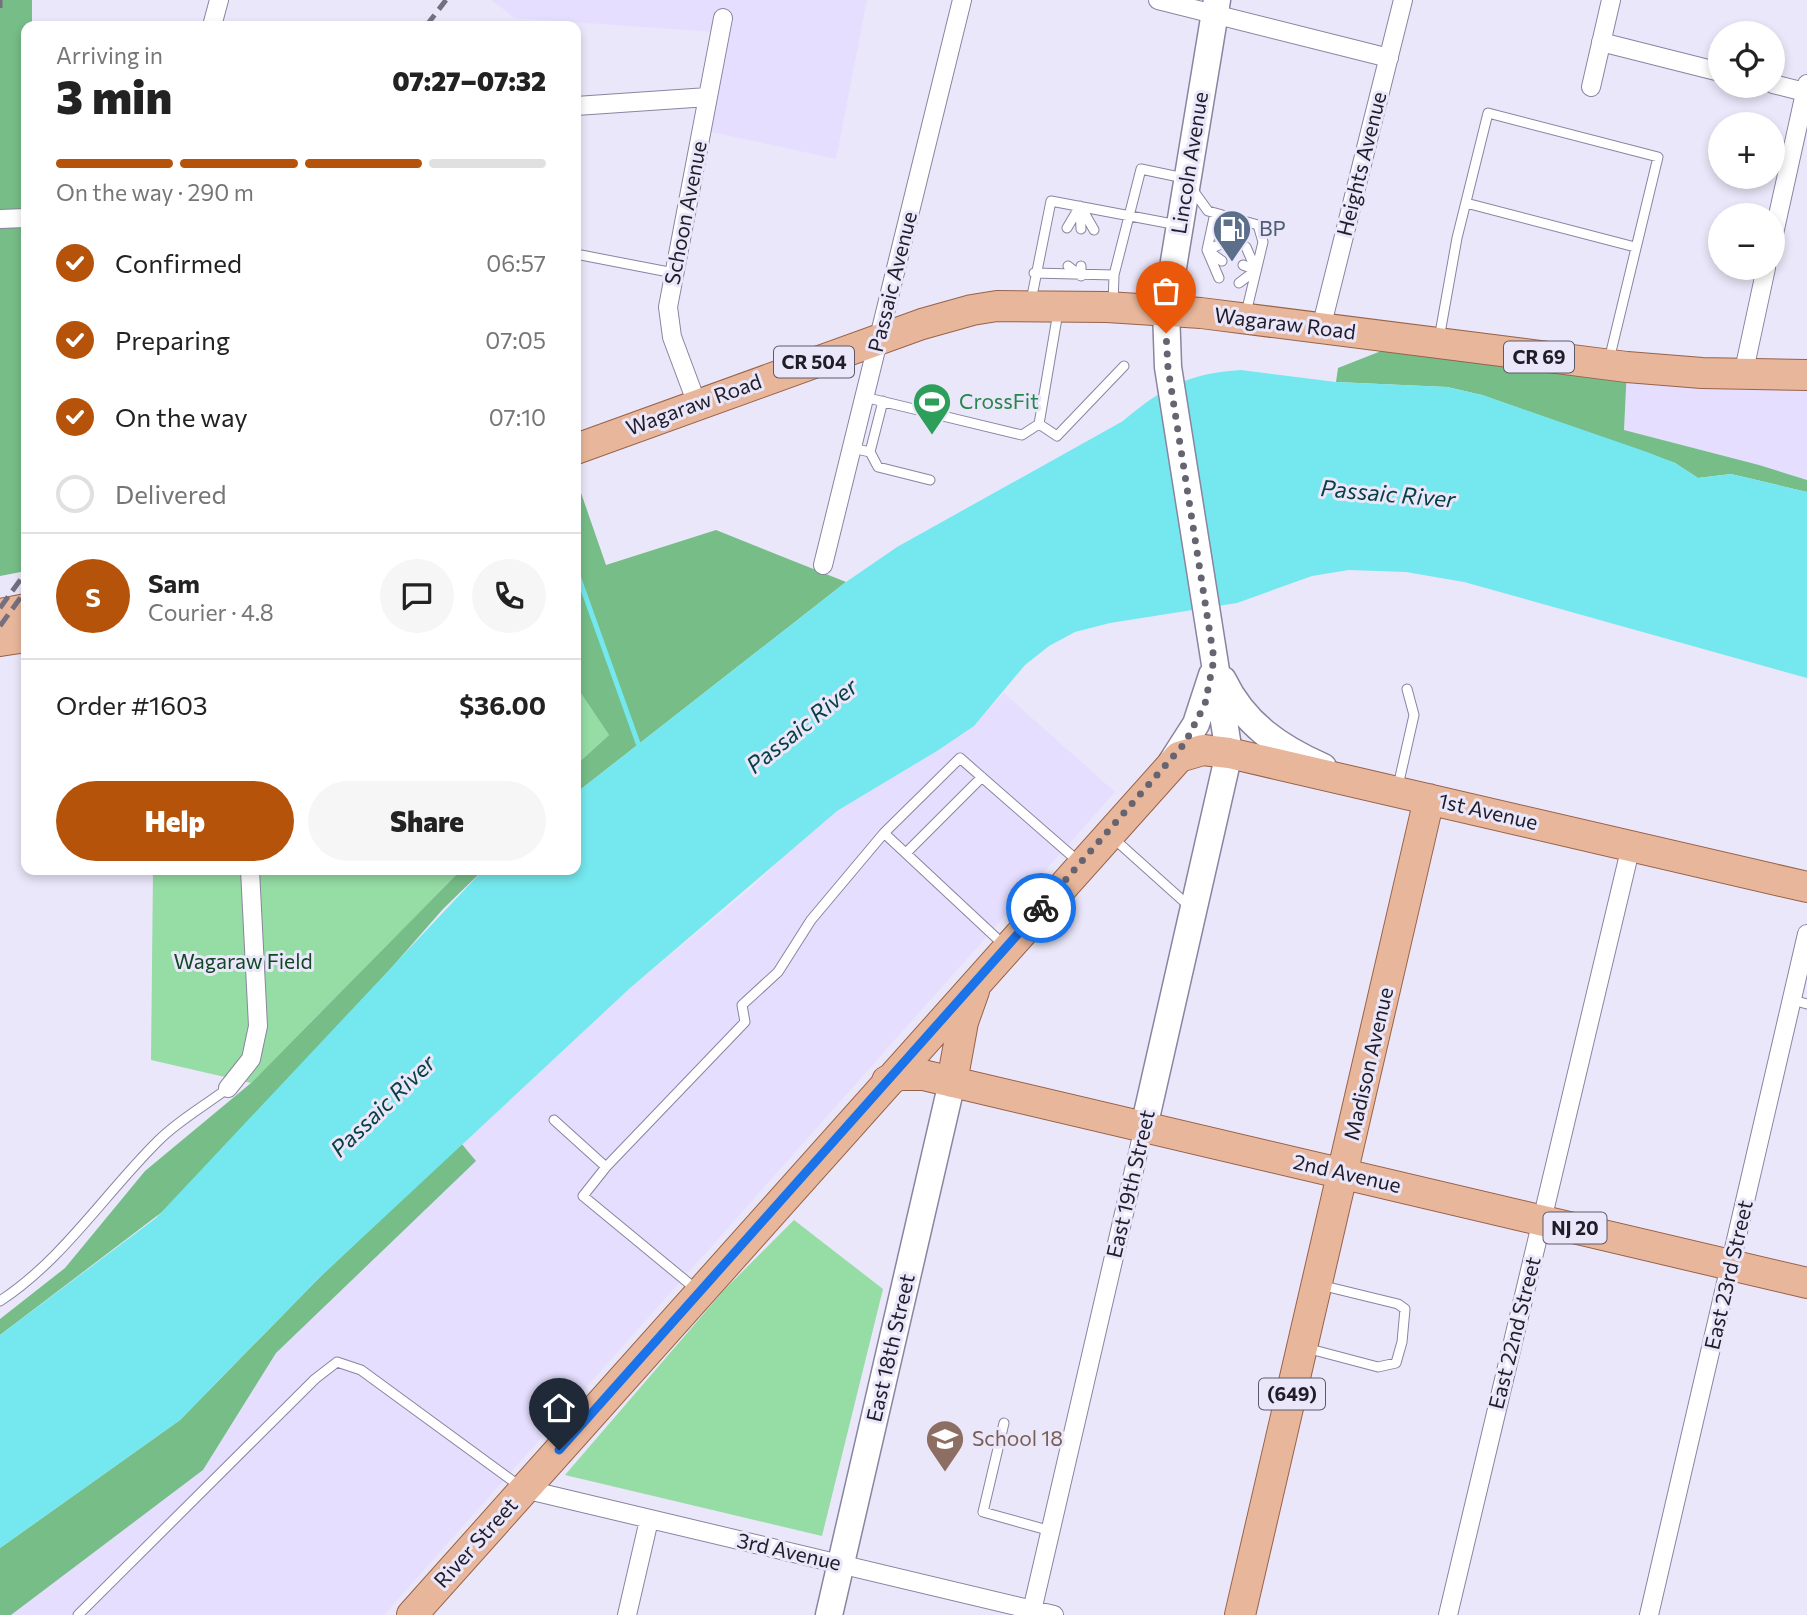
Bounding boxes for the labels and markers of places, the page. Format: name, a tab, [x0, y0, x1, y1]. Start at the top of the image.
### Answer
fuel station icon: BP	[1211, 208, 1253, 263]
place label: BP	[1259, 215, 1286, 240]
pin	[1136, 261, 1196, 333]
sports icon: CrossFit	[911, 381, 953, 436]
place label: CrossFit	[959, 388, 1039, 413]
pin	[529, 1378, 589, 1450]
school or university icon: School 18	[924, 1418, 966, 1473]
place label: School 18	[972, 1425, 1063, 1450]

